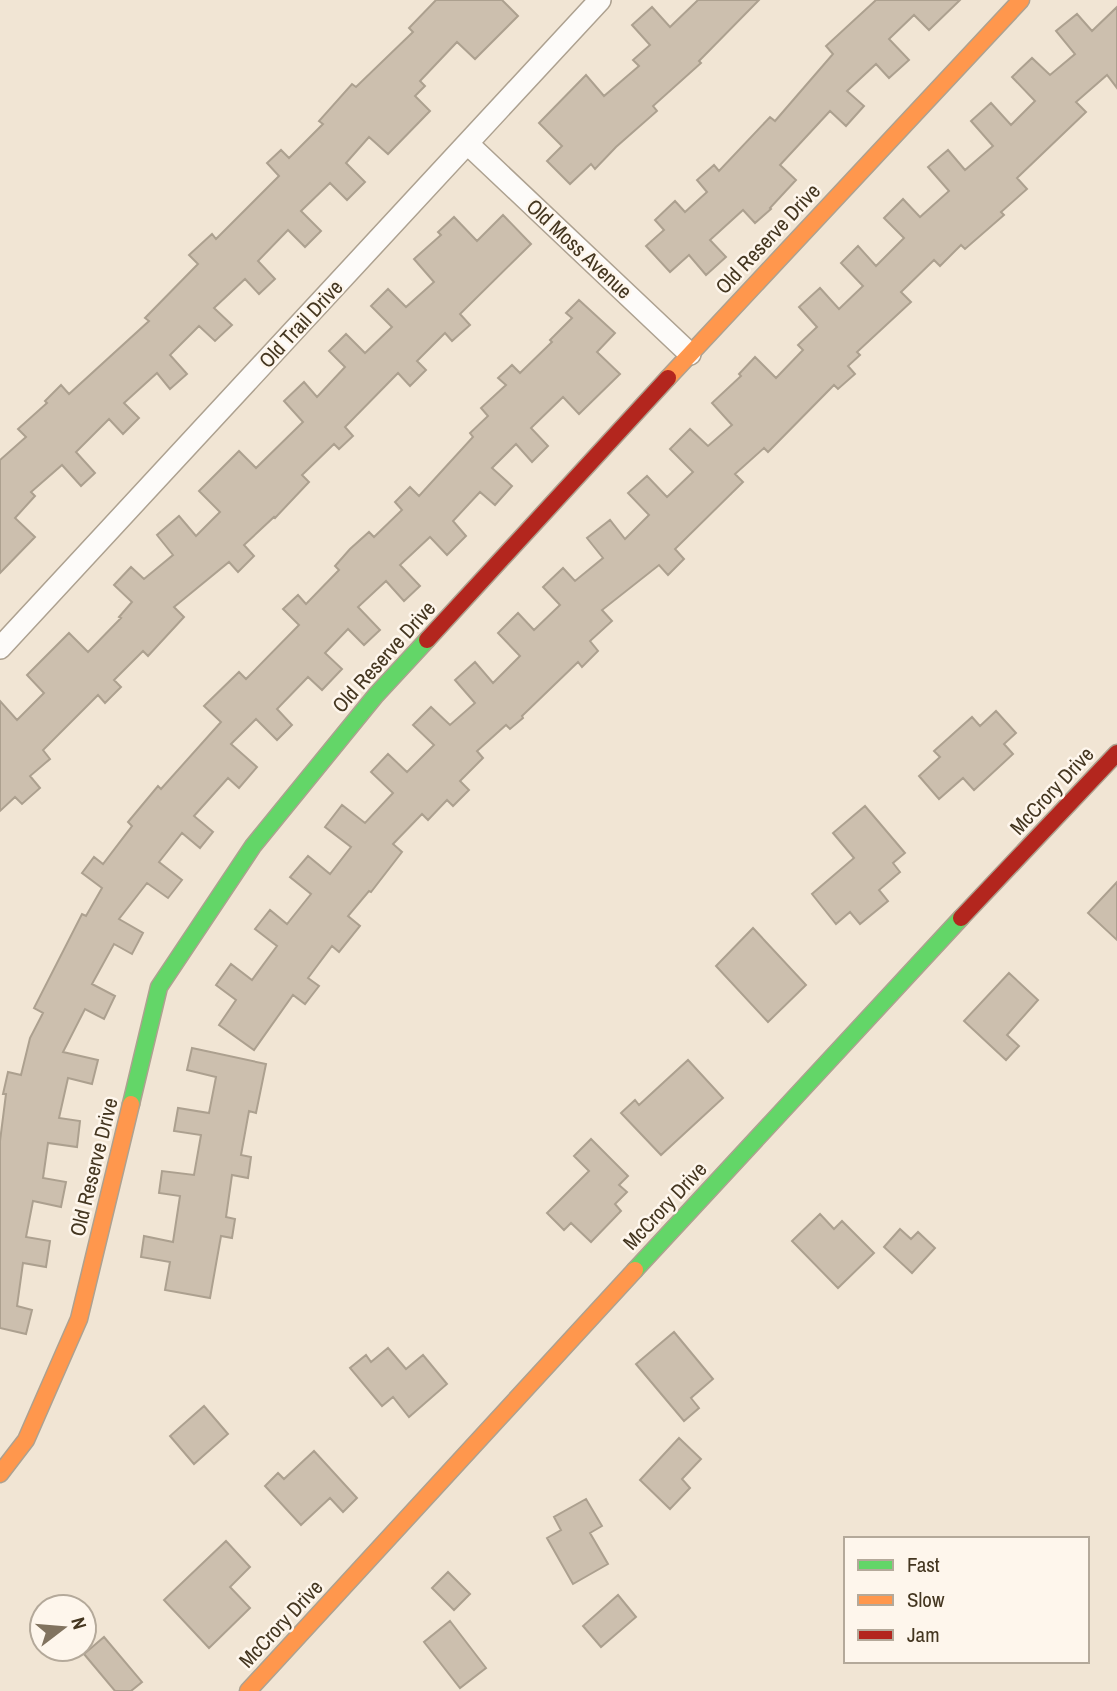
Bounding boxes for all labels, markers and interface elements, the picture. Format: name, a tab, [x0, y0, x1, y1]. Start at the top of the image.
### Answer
street label: Old Reserve Drive	[709, 177, 827, 300]
street label: Old Moss Avenue	[520, 192, 638, 305]
street label: Old Trail Drive	[252, 273, 349, 374]
street label: Old Reserve Drive	[325, 594, 442, 719]
street label: McCrory Drive	[1003, 740, 1100, 841]
street label: Old Reserve Drive	[62, 1095, 125, 1239]
street label: McCrory Drive	[616, 1155, 713, 1256]
legend	[844, 1537, 1089, 1663]
text: Fast	[907, 1550, 940, 1579]
street label: McCrory Drive	[232, 1573, 329, 1674]
text: Slow	[907, 1585, 945, 1614]
north arrow	[28, 1593, 98, 1663]
text: N	[65, 1614, 93, 1632]
text: Jam	[907, 1620, 940, 1649]

